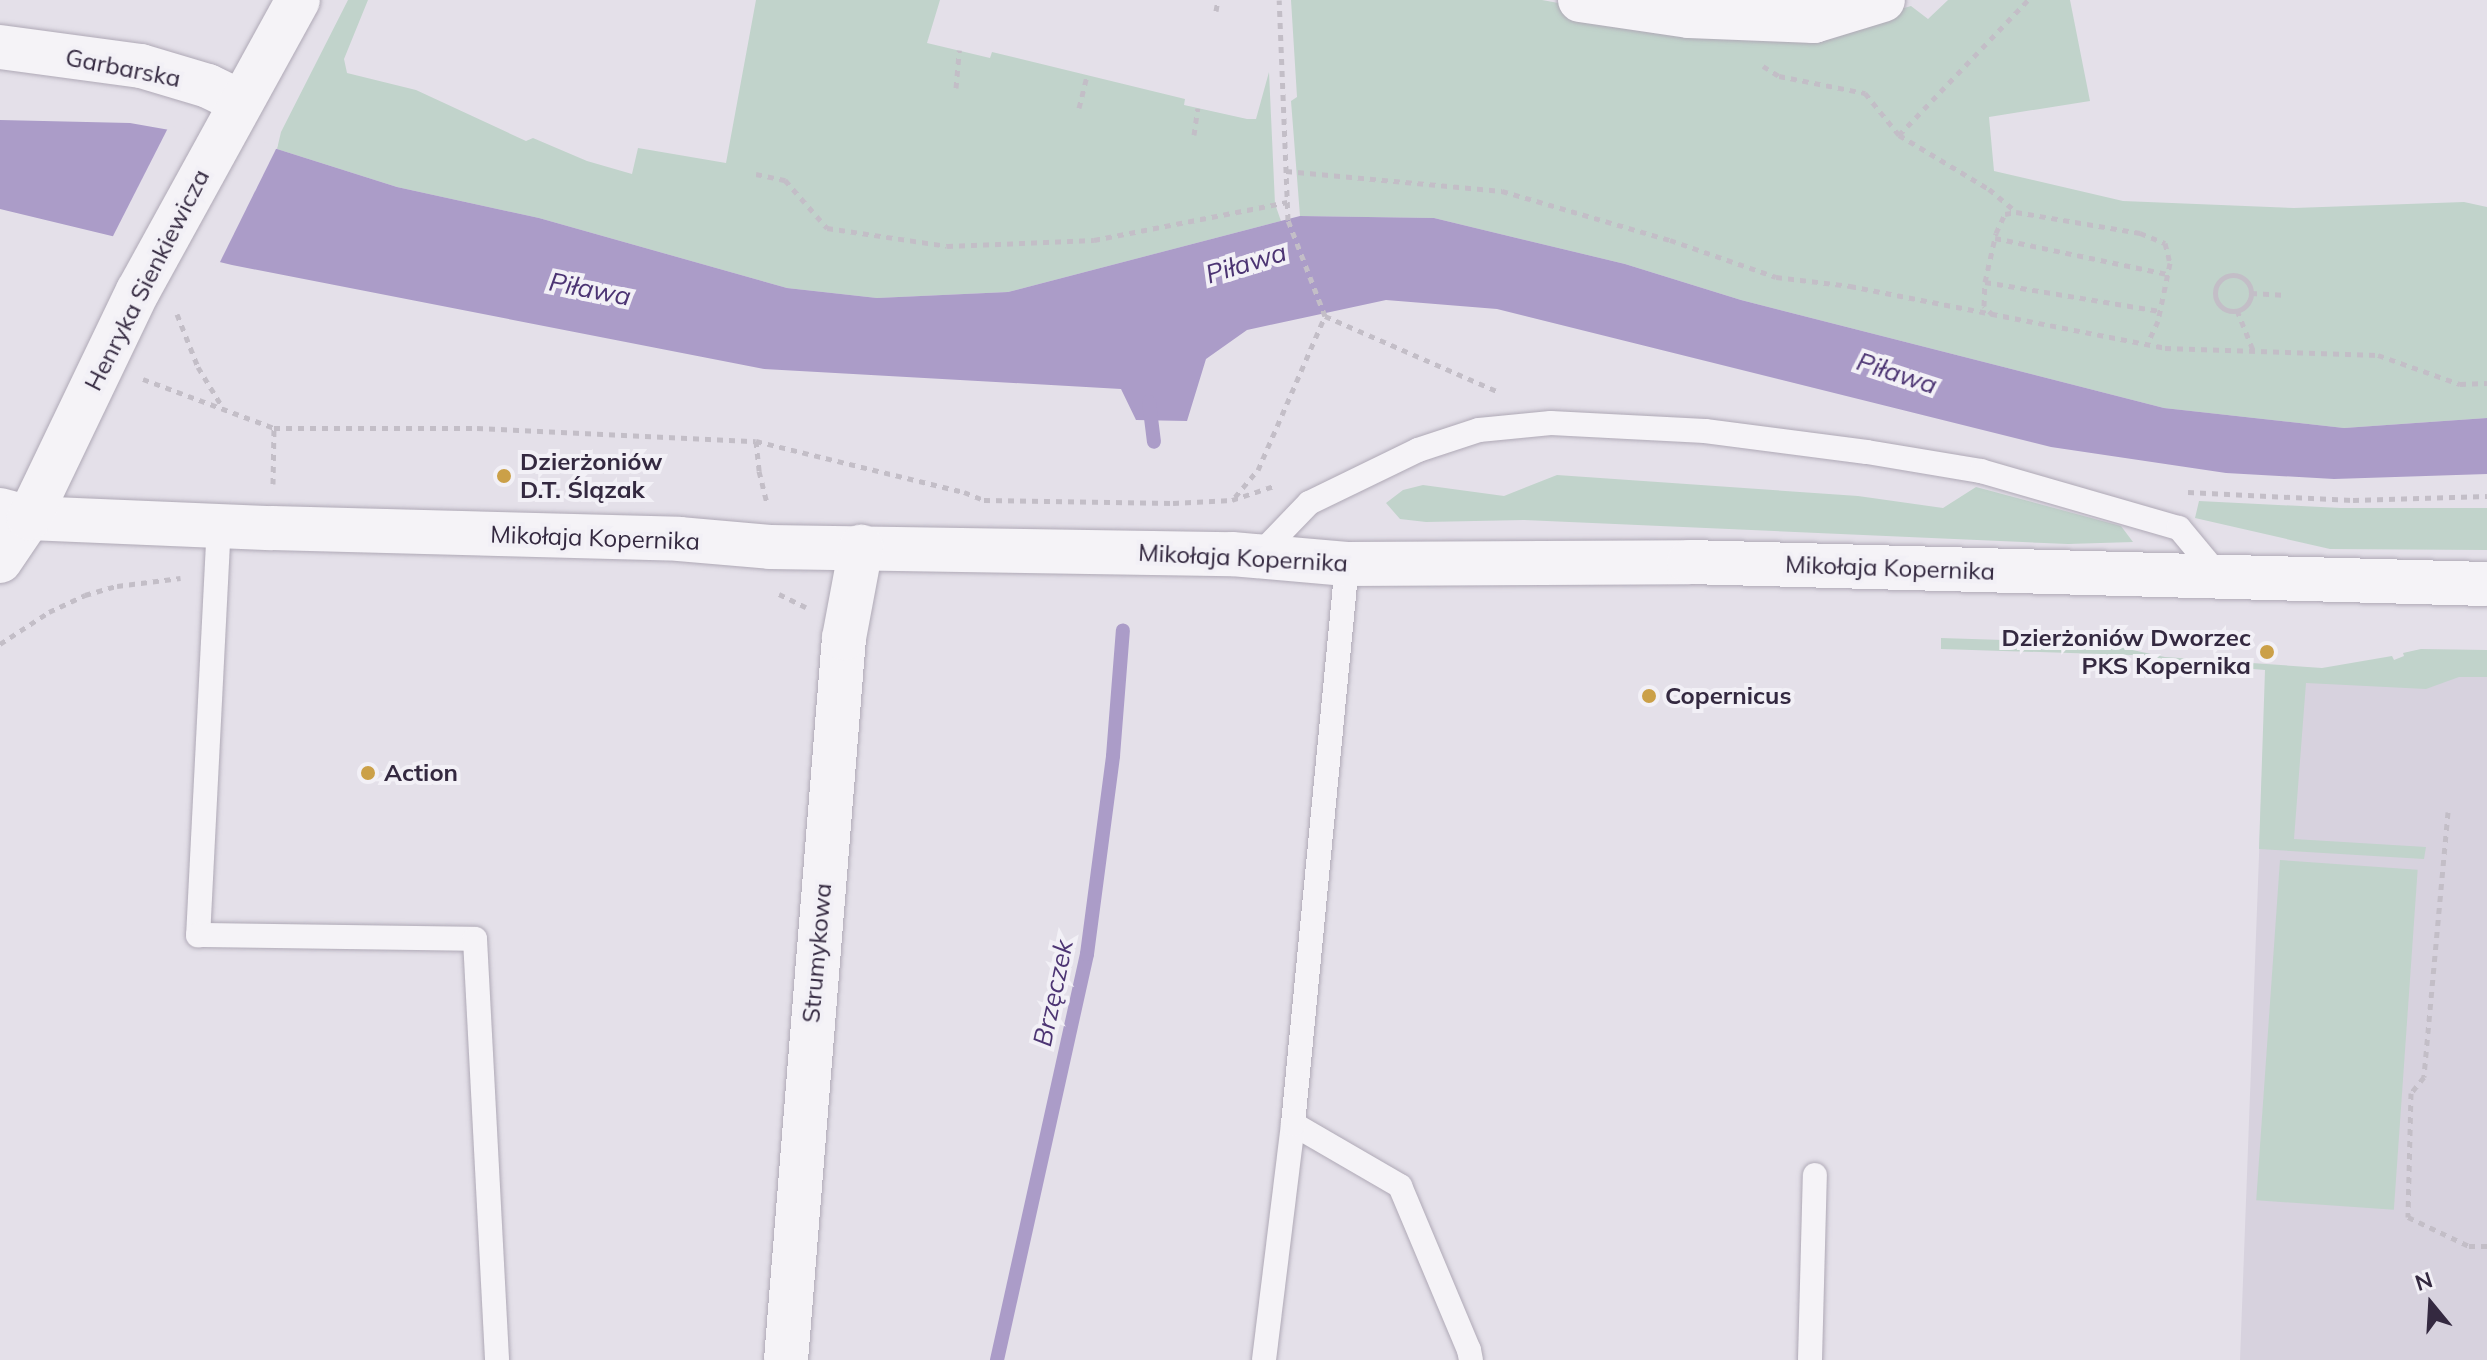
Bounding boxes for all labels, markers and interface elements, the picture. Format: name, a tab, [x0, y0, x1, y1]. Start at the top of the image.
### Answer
street label: Garbarska	[63, 43, 183, 93]
street label: Henryka Sienkiewicza	[79, 165, 215, 395]
water label: Piława	[1202, 236, 1290, 290]
water label: Piława	[546, 266, 634, 312]
water label: Piława	[1853, 345, 1941, 401]
place label: Dzierżoniów D.T. Ślązak	[520, 448, 662, 504]
marker: Dzierżoniów D.T. Ślązak	[495, 467, 513, 485]
street label: Mikołaja Kopernika	[490, 520, 700, 556]
street label: Mikołaja Kopernika	[1137, 538, 1349, 578]
street label: Mikołaja Kopernika	[1785, 550, 1995, 586]
place label: Dzierżoniów Dworzec PKS Kopernika	[2001, 624, 2251, 680]
marker: Dzierżoniów Dworzec PKS Kopernika	[2258, 643, 2276, 661]
place label: Copernicus	[1665, 682, 1791, 710]
marker: Copernicus	[1640, 687, 1658, 705]
place label: Action	[384, 759, 458, 787]
marker: Action	[359, 764, 377, 782]
street label: Strumykowa	[797, 882, 837, 1024]
water label: Brzęczek	[1026, 937, 1080, 1049]
north arrow	[2391, 1264, 2471, 1344]
text: N	[2411, 1265, 2436, 1297]

